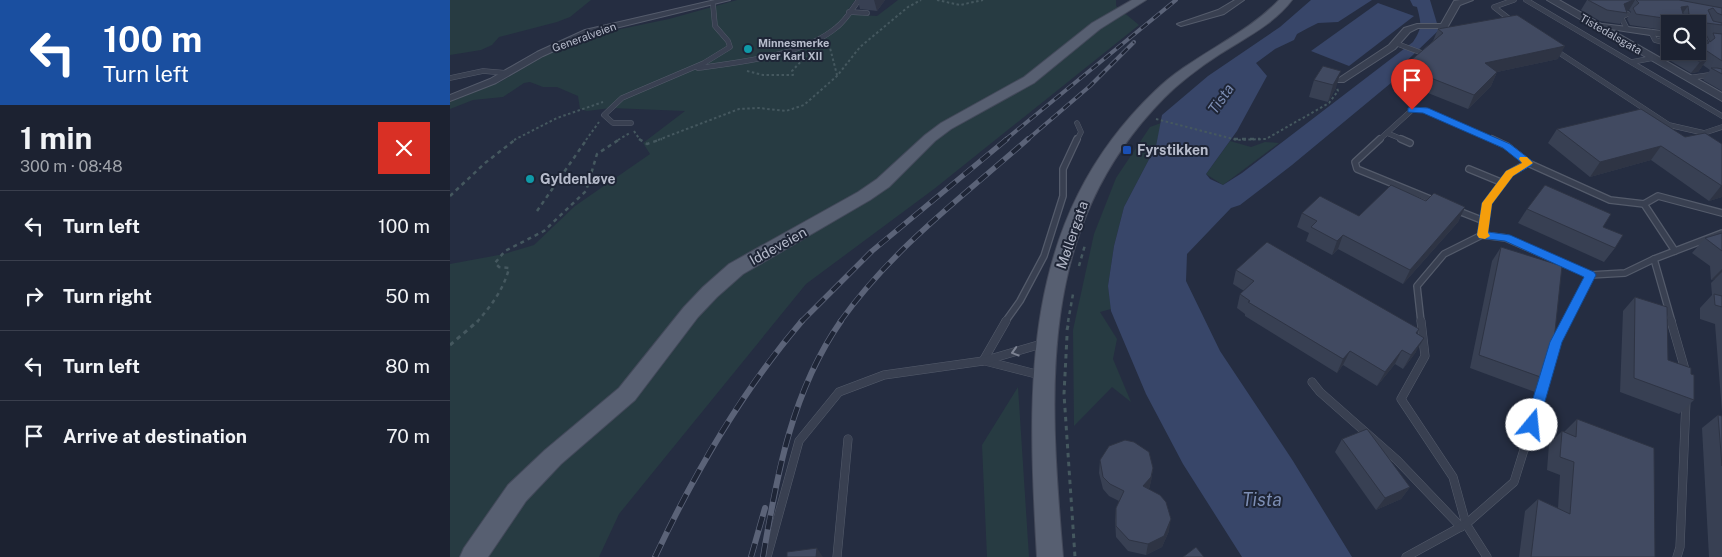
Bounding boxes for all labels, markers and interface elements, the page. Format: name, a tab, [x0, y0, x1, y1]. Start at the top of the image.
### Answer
street label: Tistedalsgata	[1578, 11, 1644, 57]
map controls	[1661, 15, 1706, 60]
button: search	[1661, 15, 1706, 60]
text: 100 m	[103, 19, 202, 60]
icon: left	[20, 20, 85, 85]
street label: Generalveien	[550, 20, 618, 54]
place label: Minnesmerke over Karl XII	[758, 37, 829, 62]
marker: Minnesmerke over Karl XII	[742, 43, 754, 55]
pin	[1391, 59, 1433, 110]
text: Turn left	[103, 61, 189, 87]
icon: arrive	[1398, 66, 1426, 94]
water label: Tista	[1204, 80, 1237, 117]
text: 1 min	[20, 120, 92, 156]
button: close	[378, 122, 430, 174]
place label: Fyrstikken	[1137, 142, 1208, 158]
marker: Fyrstikken	[1121, 144, 1133, 156]
text: 300 m · 08:48	[20, 157, 123, 176]
place label: Gyldenløve	[540, 171, 616, 187]
marker: Gyldenløve	[524, 173, 536, 185]
street label: Møllergata	[1053, 199, 1091, 271]
icon: left	[20, 212, 48, 240]
text: Turn left	[63, 215, 140, 237]
text: 100 m	[378, 215, 430, 237]
street label: Iddeveien	[747, 224, 809, 268]
icon: right	[20, 282, 48, 310]
text: Turn right	[63, 285, 152, 307]
text: 50 m	[385, 285, 430, 307]
one-way arrow	[1010, 346, 1019, 357]
icon: left	[20, 352, 48, 380]
text: Turn left	[63, 355, 140, 377]
text: 80 m	[385, 355, 430, 377]
position arrow	[1505, 398, 1557, 450]
icon: arrive	[20, 422, 48, 450]
text: Arrive at destination	[63, 425, 247, 447]
text: 70 m	[386, 425, 430, 447]
water label: Tista	[1242, 489, 1282, 510]

